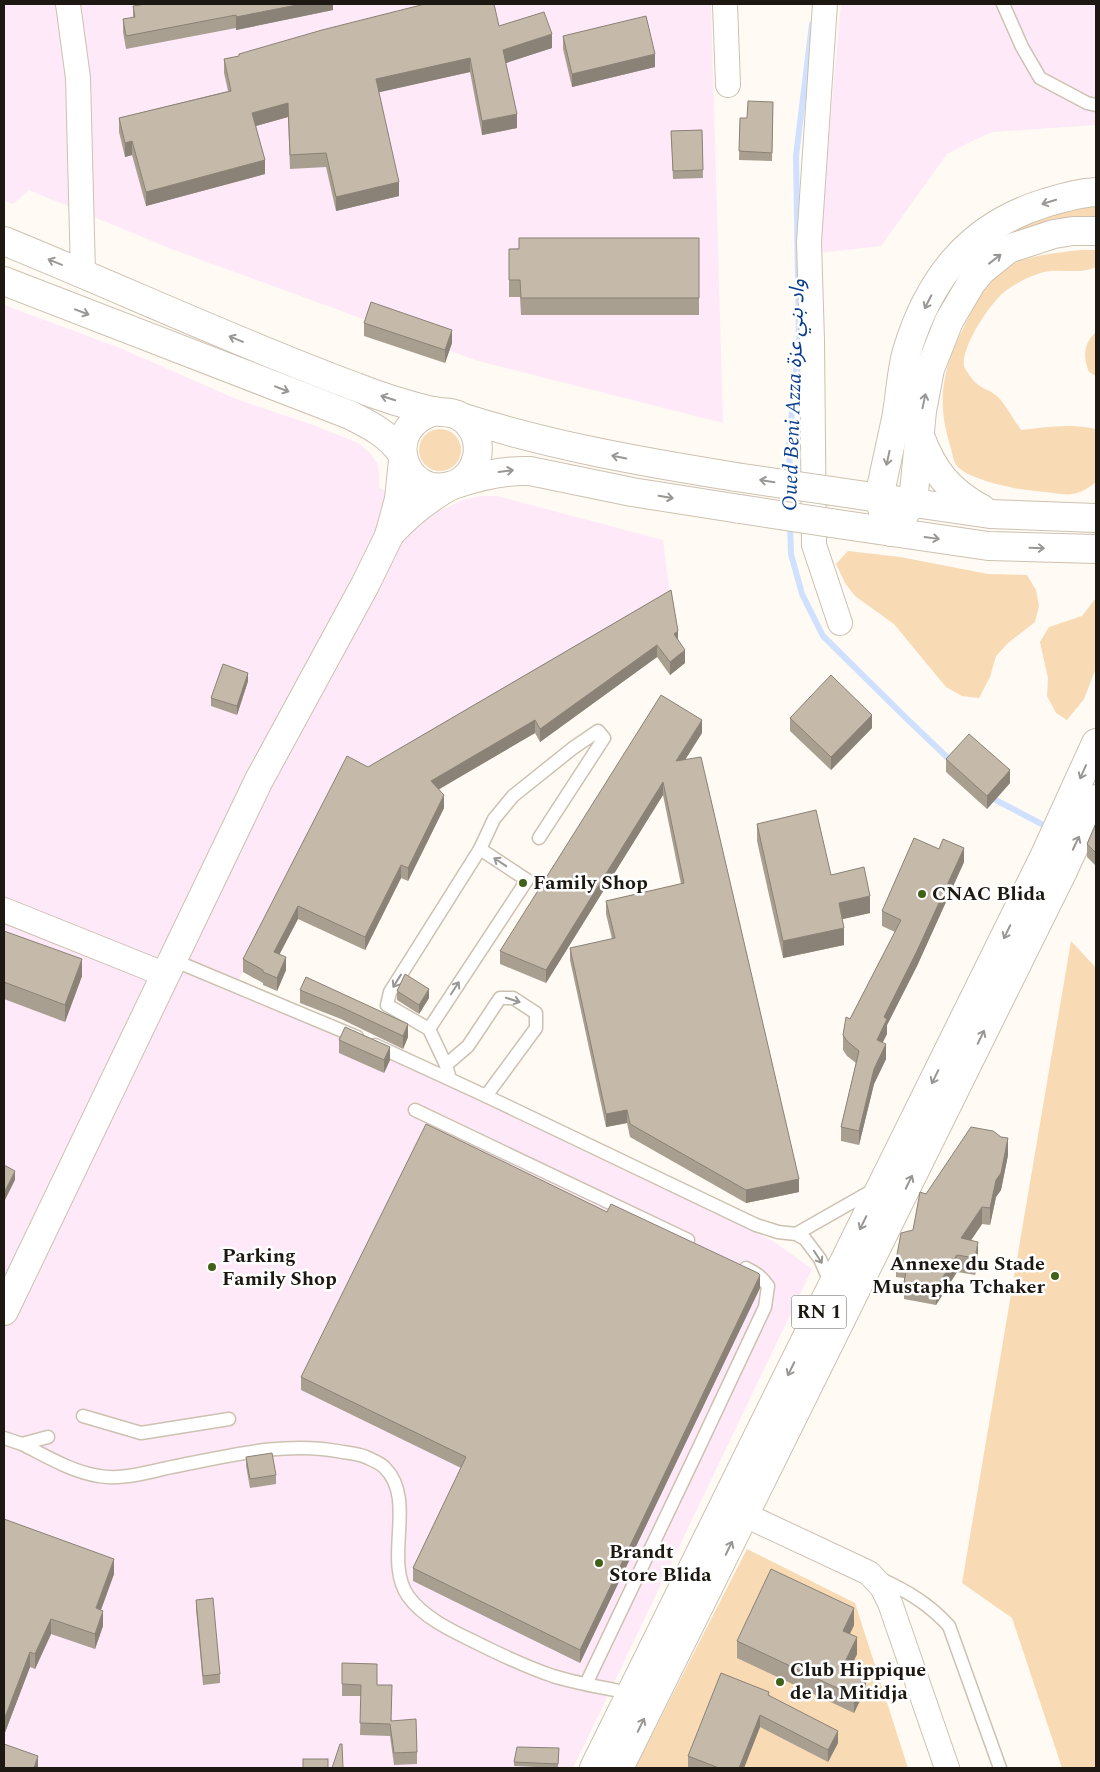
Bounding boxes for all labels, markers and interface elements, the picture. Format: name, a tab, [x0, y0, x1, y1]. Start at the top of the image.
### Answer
one-way arrow	[1041, 197, 1057, 207]
one-way arrow	[988, 253, 1001, 264]
one-way arrow	[48, 256, 63, 266]
water label: Oued Beni Azza واد بني عزة	[774, 278, 814, 512]
one-way arrow	[923, 294, 932, 309]
one-way arrow	[73, 308, 89, 317]
one-way arrow	[229, 334, 244, 344]
one-way arrow	[274, 385, 290, 394]
one-way arrow	[380, 392, 396, 402]
one-way arrow	[920, 394, 930, 410]
one-way arrow	[882, 450, 892, 466]
one-way arrow	[611, 452, 627, 461]
one-way arrow	[498, 466, 514, 476]
one-way arrow	[759, 476, 775, 486]
one-way arrow	[658, 492, 674, 502]
one-way arrow	[923, 534, 939, 544]
one-way arrow	[1028, 543, 1044, 553]
one-way arrow	[1078, 764, 1088, 779]
one-way arrow	[1071, 836, 1081, 851]
one-way arrow	[493, 857, 507, 867]
place label: Family Shop	[533, 868, 648, 898]
marker: Family Shop	[517, 877, 529, 889]
place label: CNAC Blida	[932, 879, 1046, 909]
marker: CNAC Blida	[916, 888, 928, 900]
one-way arrow	[1002, 924, 1011, 939]
one-way arrow	[392, 974, 403, 988]
one-way arrow	[451, 982, 461, 996]
one-way arrow	[505, 996, 521, 1006]
one-way arrow	[976, 1029, 986, 1044]
one-way arrow	[930, 1069, 939, 1084]
one-way arrow	[905, 1175, 914, 1190]
one-way arrow	[858, 1215, 867, 1230]
place label: Parking Family Shop	[222, 1241, 337, 1294]
place label: Annexe du Stade Mustapha Tchaker	[872, 1249, 1045, 1302]
one-way arrow	[813, 1250, 823, 1264]
marker: Parking Family Shop	[206, 1261, 218, 1273]
marker: Annexe du Stade Mustapha Tchaker	[1049, 1270, 1061, 1282]
road number: RN 1	[792, 1295, 846, 1328]
one-way arrow	[786, 1361, 796, 1376]
place label: Brandt Store Blida	[609, 1537, 712, 1590]
one-way arrow	[725, 1541, 734, 1556]
marker: Brandt Store Blida	[593, 1557, 605, 1569]
place label: Club Hippique de la Mitidja	[790, 1655, 926, 1708]
marker: Club Hippique de la Mitidja	[774, 1676, 786, 1688]
one-way arrow	[636, 1717, 646, 1732]

